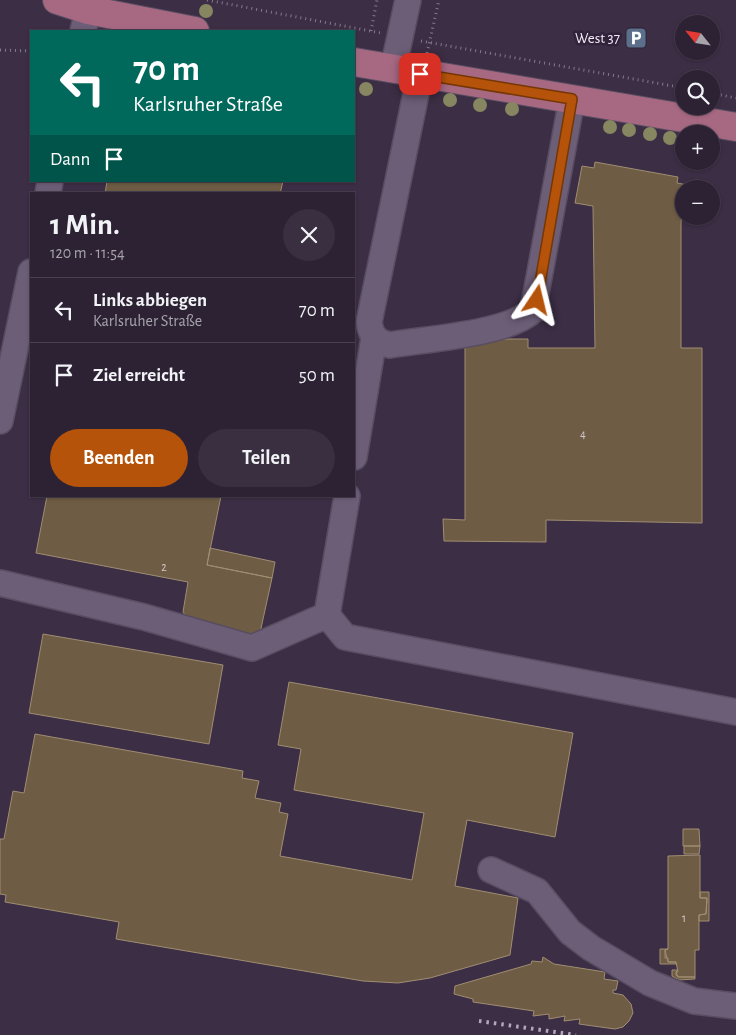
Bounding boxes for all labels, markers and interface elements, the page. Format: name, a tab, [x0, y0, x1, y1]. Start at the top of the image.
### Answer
north arrow	[675, 15, 720, 60]
map controls	[675, 15, 720, 225]
parking icon: West 37	[624, 26, 648, 50]
place label: West 37	[575, 31, 620, 46]
icon: left	[50, 50, 115, 115]
text: 70 m	[133, 52, 200, 87]
pin	[399, 53, 441, 95]
icon: arrive	[406, 60, 434, 88]
button: search	[675, 70, 720, 115]
text: Karlsruher Straße	[133, 93, 283, 115]
button: +	[675, 125, 720, 170]
icon: arrive	[100, 145, 128, 173]
text: Dann	[50, 150, 90, 169]
button: −	[675, 180, 720, 225]
button: close	[283, 209, 335, 261]
text: 1 Min.	[50, 210, 120, 240]
text: 120 m · 11:54	[50, 245, 125, 261]
position arrow	[510, 273, 562, 325]
text: Links abbiegen	[93, 291, 207, 310]
icon: left	[50, 296, 78, 324]
text: 70 m	[299, 301, 335, 320]
text: Karlsruher Straße	[93, 313, 202, 329]
icon: arrive	[50, 361, 78, 389]
text: Ziel erreicht	[93, 366, 185, 385]
text: 50 m	[299, 366, 335, 385]
house number: 4	[580, 428, 586, 440]
button: Beenden	[50, 429, 188, 487]
button: Teilen	[198, 429, 335, 487]
house number: 2	[161, 561, 167, 573]
house number: 1	[682, 912, 686, 924]

